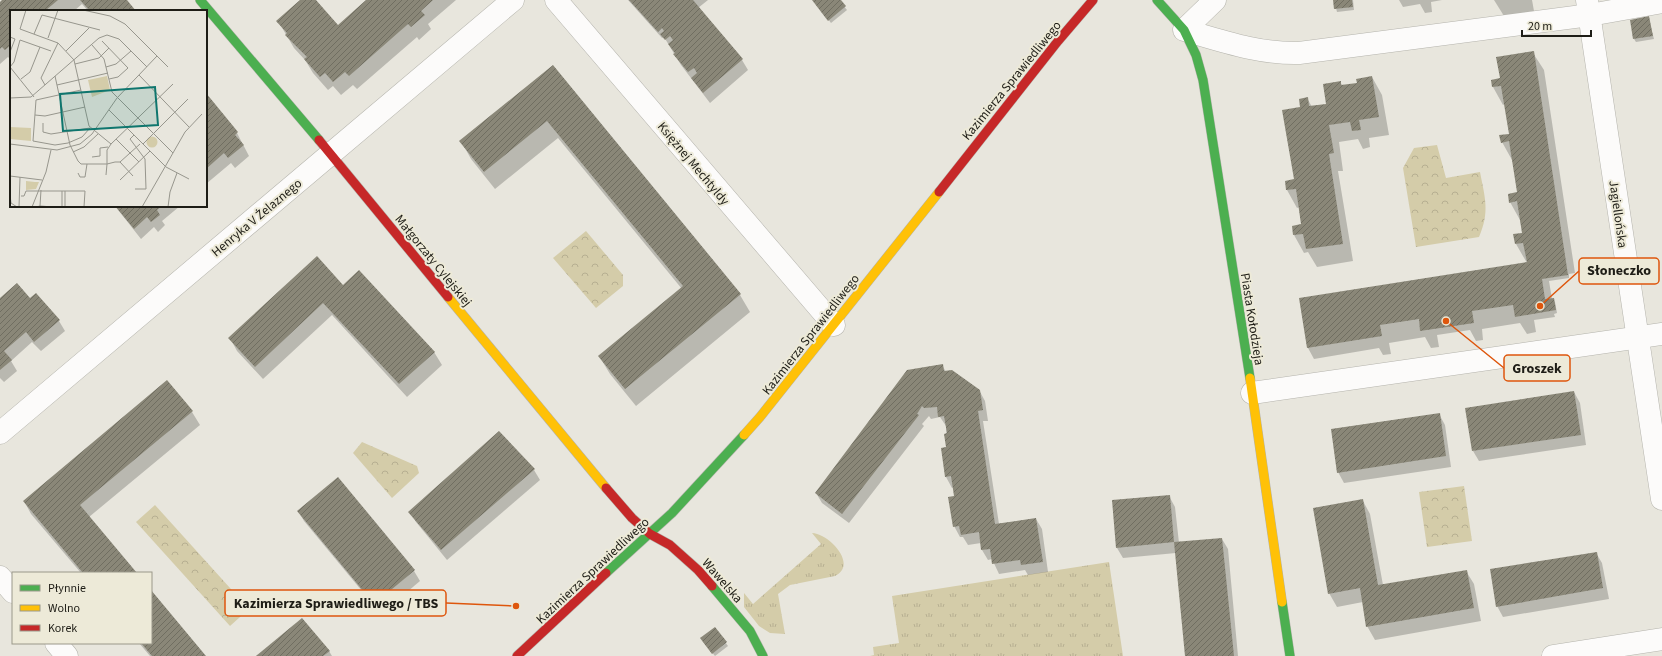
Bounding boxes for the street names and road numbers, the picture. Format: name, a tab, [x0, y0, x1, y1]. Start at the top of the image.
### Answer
street label: Kazimierza Sprawiedliwego	[958, 17, 1066, 144]
street label: Księżnej Mechtyldy	[653, 118, 733, 209]
street label: Henryka V Żelaznego	[208, 175, 306, 261]
street label: Jagiellońska	[1604, 179, 1632, 249]
street label: Małgorzaty Cylejskiej	[391, 211, 476, 310]
street label: Kazimierza Sprawiedliwego	[758, 270, 864, 399]
street label: Piasta Kołodzieja	[1236, 272, 1268, 367]
street label: Kazimierza Sprawiedliwego	[532, 513, 653, 628]
street label: Wawelska	[698, 554, 747, 607]

